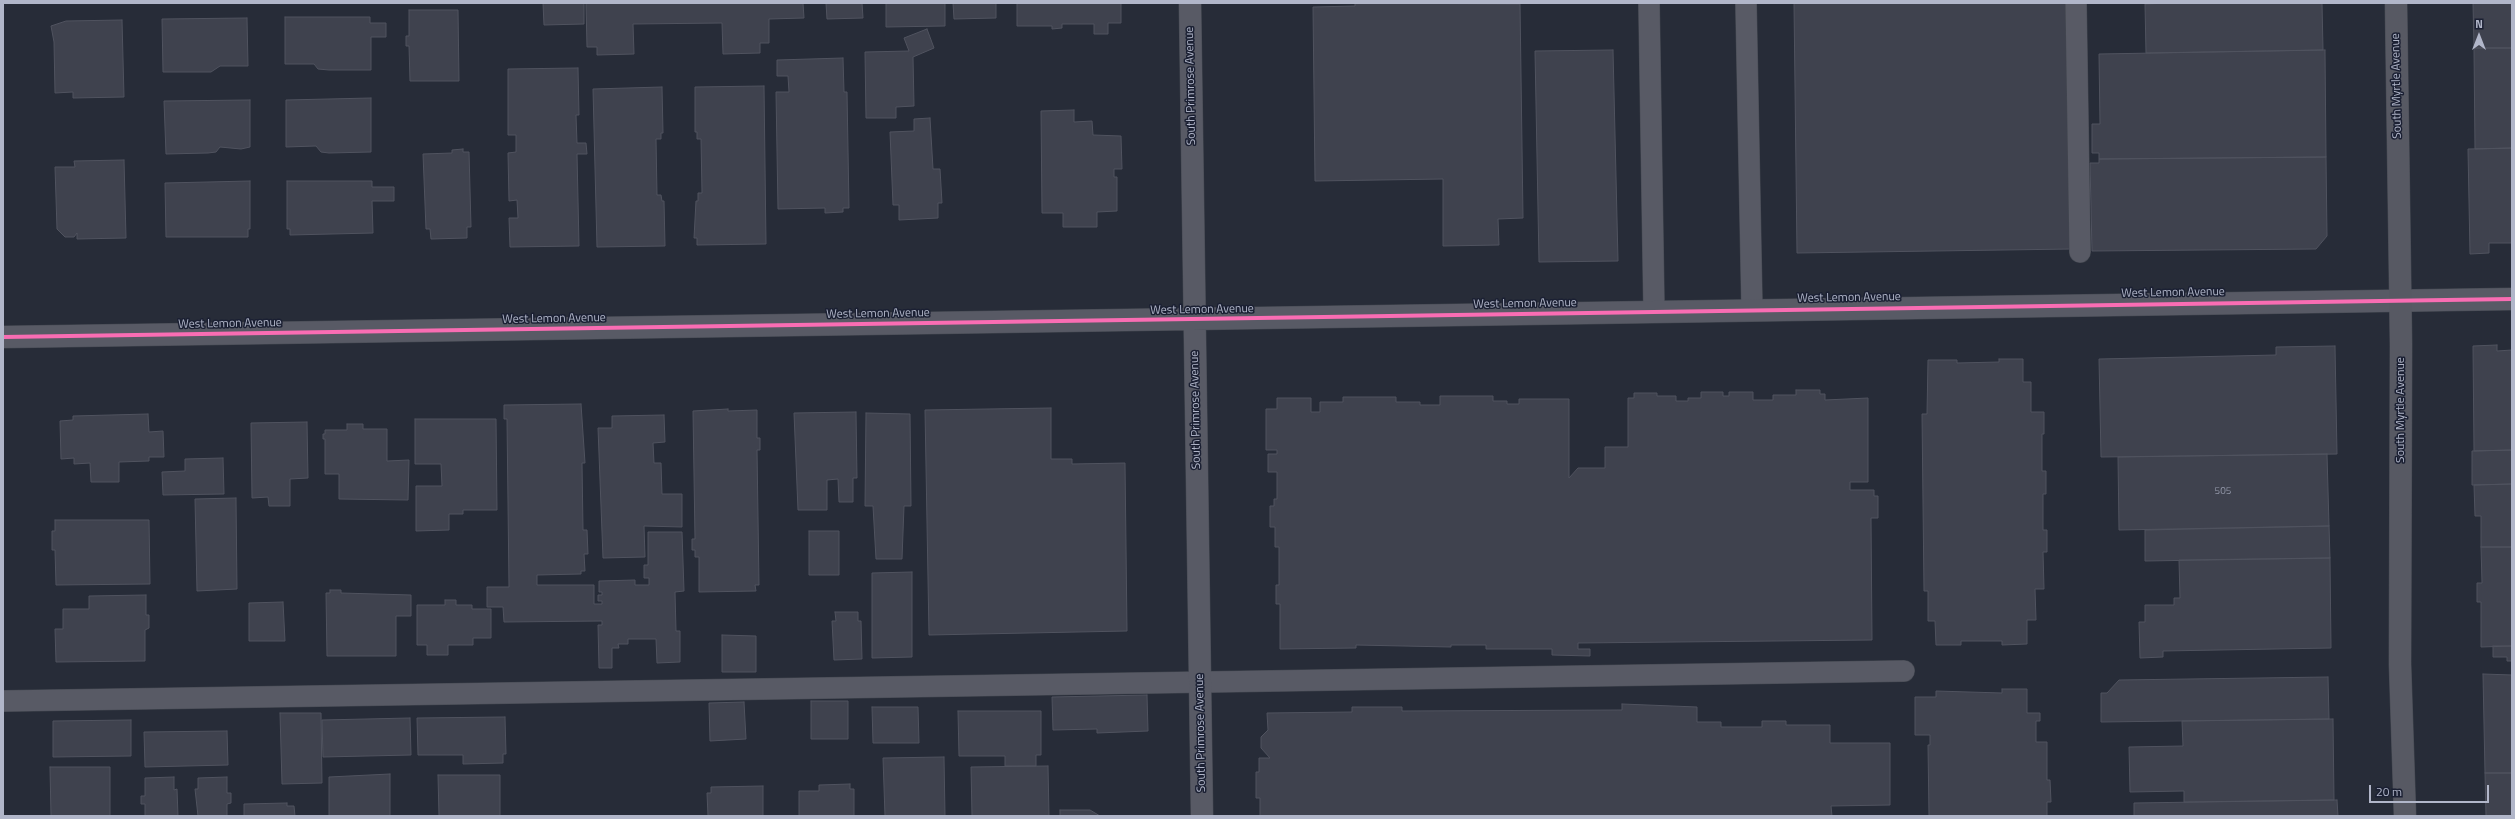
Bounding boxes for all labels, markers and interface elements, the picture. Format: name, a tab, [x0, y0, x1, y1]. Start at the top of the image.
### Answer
north arrow	[2459, 16, 2499, 56]
text: N	[2475, 16, 2483, 32]
street label: South Primrose Avenue	[1183, 27, 1199, 145]
street label: South Myrtle Avenue	[2389, 33, 2405, 139]
street label: West Lemon Avenue	[2121, 285, 2225, 301]
street label: West Lemon Avenue	[1797, 290, 1901, 306]
street label: West Lemon Avenue	[1473, 296, 1577, 312]
street label: West Lemon Avenue	[1150, 302, 1254, 318]
street label: West Lemon Avenue	[826, 306, 930, 322]
street label: West Lemon Avenue	[502, 311, 606, 327]
street label: West Lemon Avenue	[178, 316, 282, 332]
street label: South Primrose Avenue	[1188, 351, 1204, 469]
street label: South Myrtle Avenue	[2394, 357, 2408, 463]
house number: 505	[2215, 486, 2231, 498]
street label: South Primrose Avenue	[1193, 674, 1209, 792]
scale bar	[2371, 777, 2491, 803]
text: 20 m	[2376, 782, 2402, 801]

